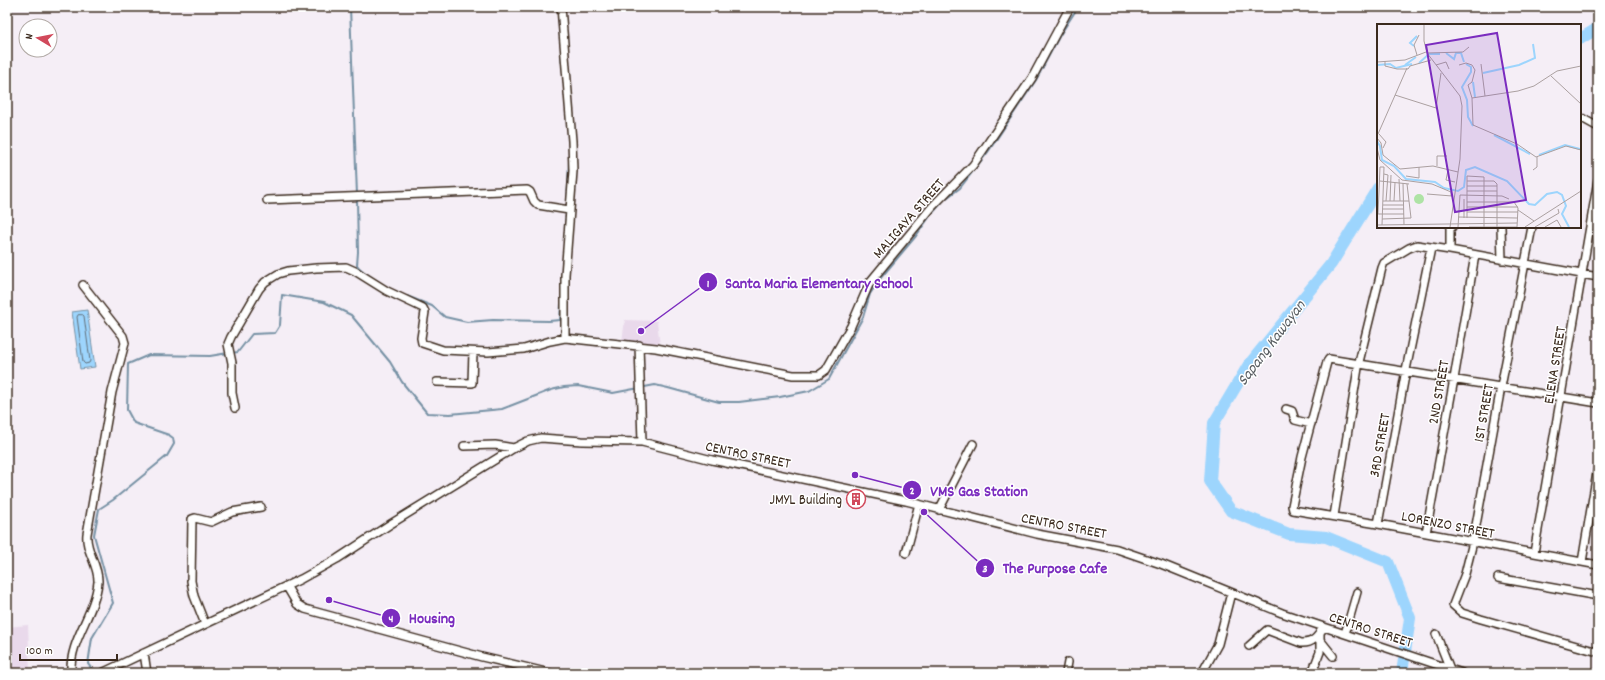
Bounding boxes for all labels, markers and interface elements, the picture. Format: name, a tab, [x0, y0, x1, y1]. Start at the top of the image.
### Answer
north arrow	[18, 18, 58, 58]
inset map	[1377, 24, 1581, 228]
text: N	[22, 32, 39, 41]
street label: MALIGAYA STREET	[868, 174, 951, 264]
callout: Santa Maria Elementary School	[698, 268, 921, 296]
text: Santa Maria Elementary School	[725, 273, 913, 296]
text: 1	[707, 276, 710, 293]
water label: Sapang Kawayan	[1232, 296, 1312, 391]
street label: ELENA STREET	[1539, 325, 1573, 406]
street label: 2ND STREET	[1424, 359, 1456, 426]
street label: 1ST STREET	[1469, 382, 1501, 444]
street label: 3RD STREET	[1365, 412, 1397, 479]
street label: CENTRO STREET	[703, 436, 792, 476]
callout: VMS Gas Station	[902, 476, 1036, 504]
text: VMS Gas Station	[930, 481, 1028, 504]
text: 2	[909, 483, 915, 500]
building icon: JMYL Building	[845, 488, 867, 510]
place label: JMYL Building	[770, 490, 842, 512]
street label: LORENZO STREET	[1399, 506, 1496, 546]
street label: CENTRO STREET	[1019, 508, 1108, 546]
callout: The Purpose Cafe	[975, 554, 1115, 582]
text: The Purpose Cafe	[1003, 558, 1107, 581]
text: 3	[982, 561, 988, 578]
callout: Housing	[381, 604, 463, 632]
street label: CENTRO STREET	[1326, 607, 1415, 655]
text: Housing	[409, 608, 455, 631]
text: 4	[389, 611, 394, 628]
scale bar	[20, 636, 117, 662]
text: 100 m	[26, 643, 53, 660]

